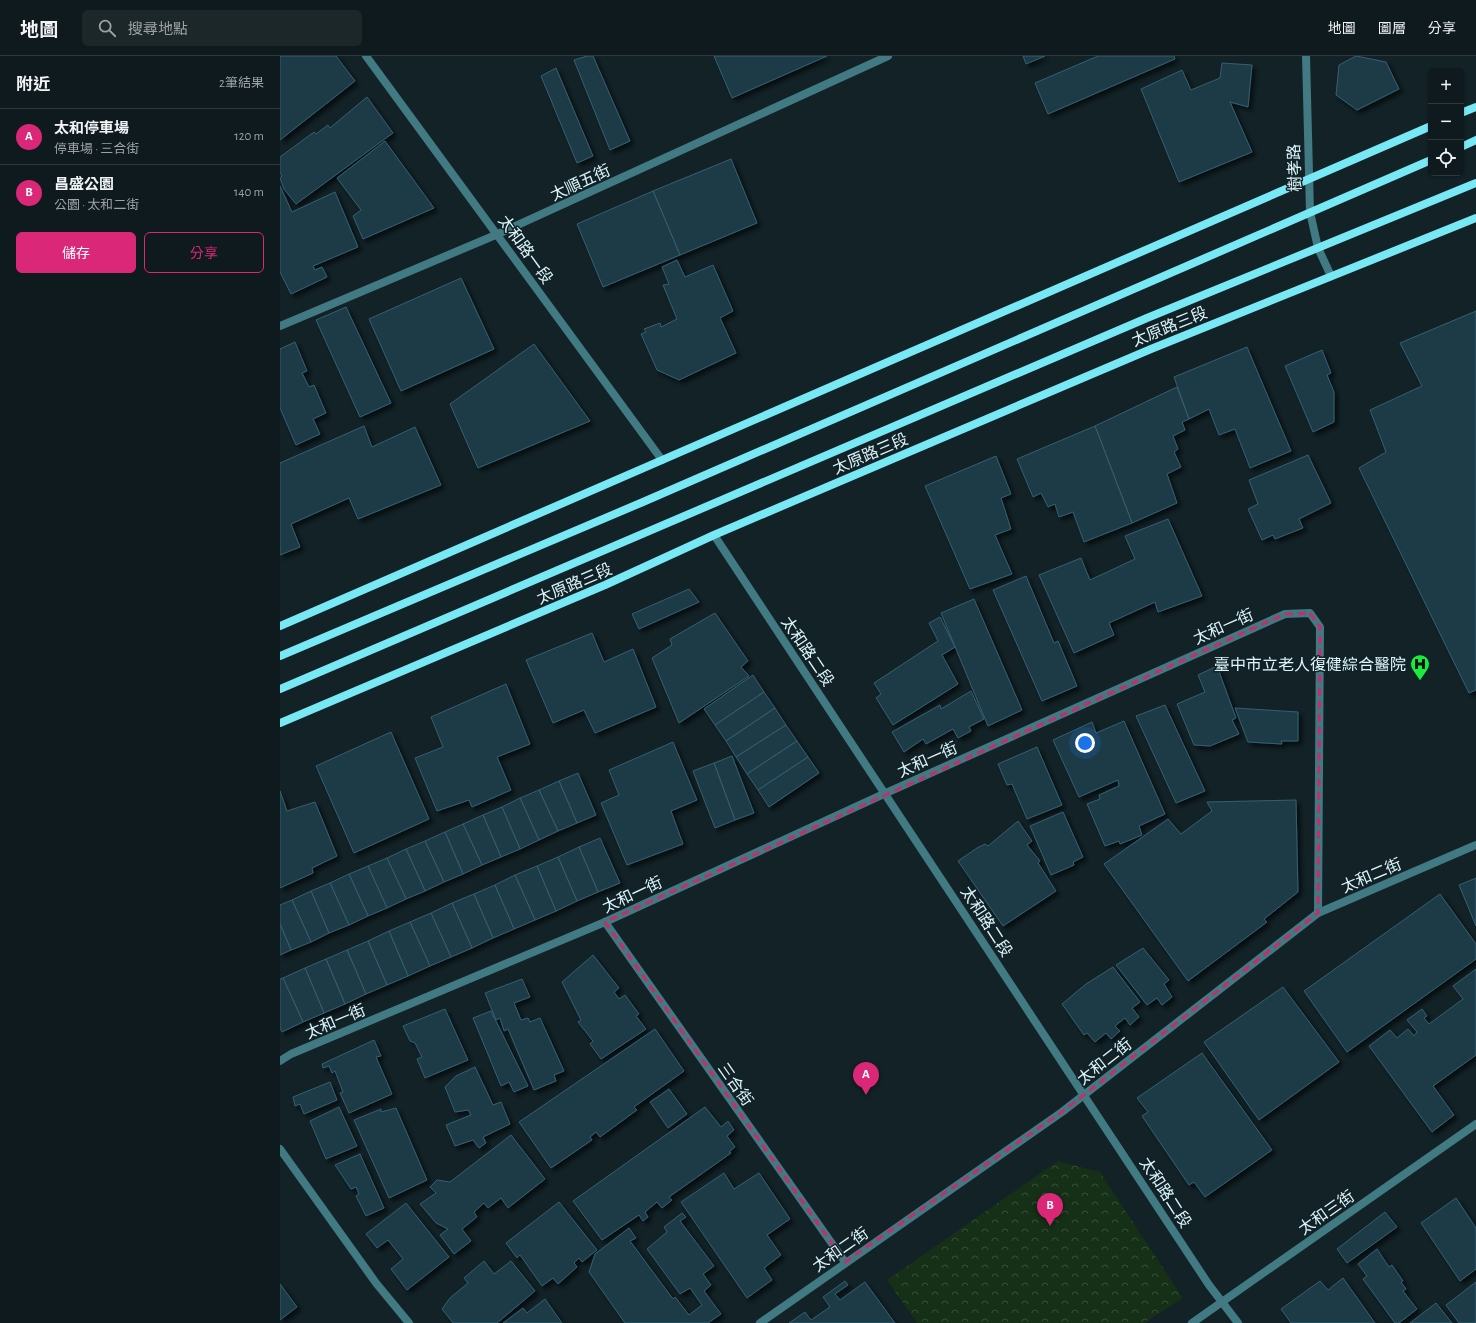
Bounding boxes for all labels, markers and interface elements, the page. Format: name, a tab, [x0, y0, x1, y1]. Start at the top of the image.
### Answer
search box	[82, 10, 362, 46]
icon: search	[96, 17, 118, 39]
text: 地圖	[20, 21, 58, 40]
text: 搜尋地點	[128, 22, 188, 37]
text: 地圖	[1328, 22, 1356, 36]
text: 圖層	[1378, 22, 1406, 36]
text: 分享	[1428, 22, 1456, 36]
map controls	[1428, 68, 1464, 176]
button: +	[1428, 68, 1464, 104]
text: 附近	[16, 76, 50, 93]
text: 2筆結果	[219, 77, 264, 90]
button: −	[1428, 104, 1464, 140]
text: 太和停車場	[54, 121, 129, 136]
text: A	[25, 130, 33, 143]
text: 120 m	[234, 130, 264, 143]
button: locate	[1428, 140, 1464, 176]
text: 停車場 · 三合街	[54, 143, 139, 156]
street label: 樹孝路	[1285, 144, 1304, 192]
street label: 太順五街	[548, 161, 613, 204]
text: 昌盛公園	[54, 177, 114, 192]
text: B	[25, 186, 33, 199]
text: 140 m	[234, 186, 264, 199]
text: 公園 · 太和二街	[54, 199, 139, 212]
street label: 太和路一段	[495, 212, 556, 287]
button: 儲存	[16, 232, 136, 273]
button: 分享	[144, 232, 264, 273]
street label: 太原路三段	[1129, 304, 1209, 349]
street label: 太原路三段	[830, 430, 910, 477]
street label: 太原路三段	[534, 560, 614, 607]
street label: 太和一街	[1191, 606, 1256, 647]
street label: 太和路二段	[778, 613, 837, 689]
hospital icon: 臺中市立老人復健綜合醫院	[1409, 653, 1431, 681]
place label: 臺中市立老人復健綜合醫院	[1214, 656, 1406, 673]
your location	[1075, 733, 1095, 753]
street label: 太和一街	[895, 739, 960, 780]
street label: 太和二街	[1338, 855, 1404, 896]
street label: 太和一街	[600, 873, 665, 916]
street label: 太和路二段	[958, 883, 1015, 959]
street label: 太和一街	[302, 1001, 368, 1042]
street label: 太和二街	[1074, 1035, 1135, 1088]
street label: 三合街	[715, 1060, 756, 1109]
pin: A	[853, 1062, 879, 1095]
street label: 太和路二段	[1137, 1154, 1194, 1230]
street label: 太和三街	[1295, 1187, 1357, 1238]
pin: B	[1037, 1193, 1063, 1226]
street label: 太和二街	[809, 1224, 871, 1275]

